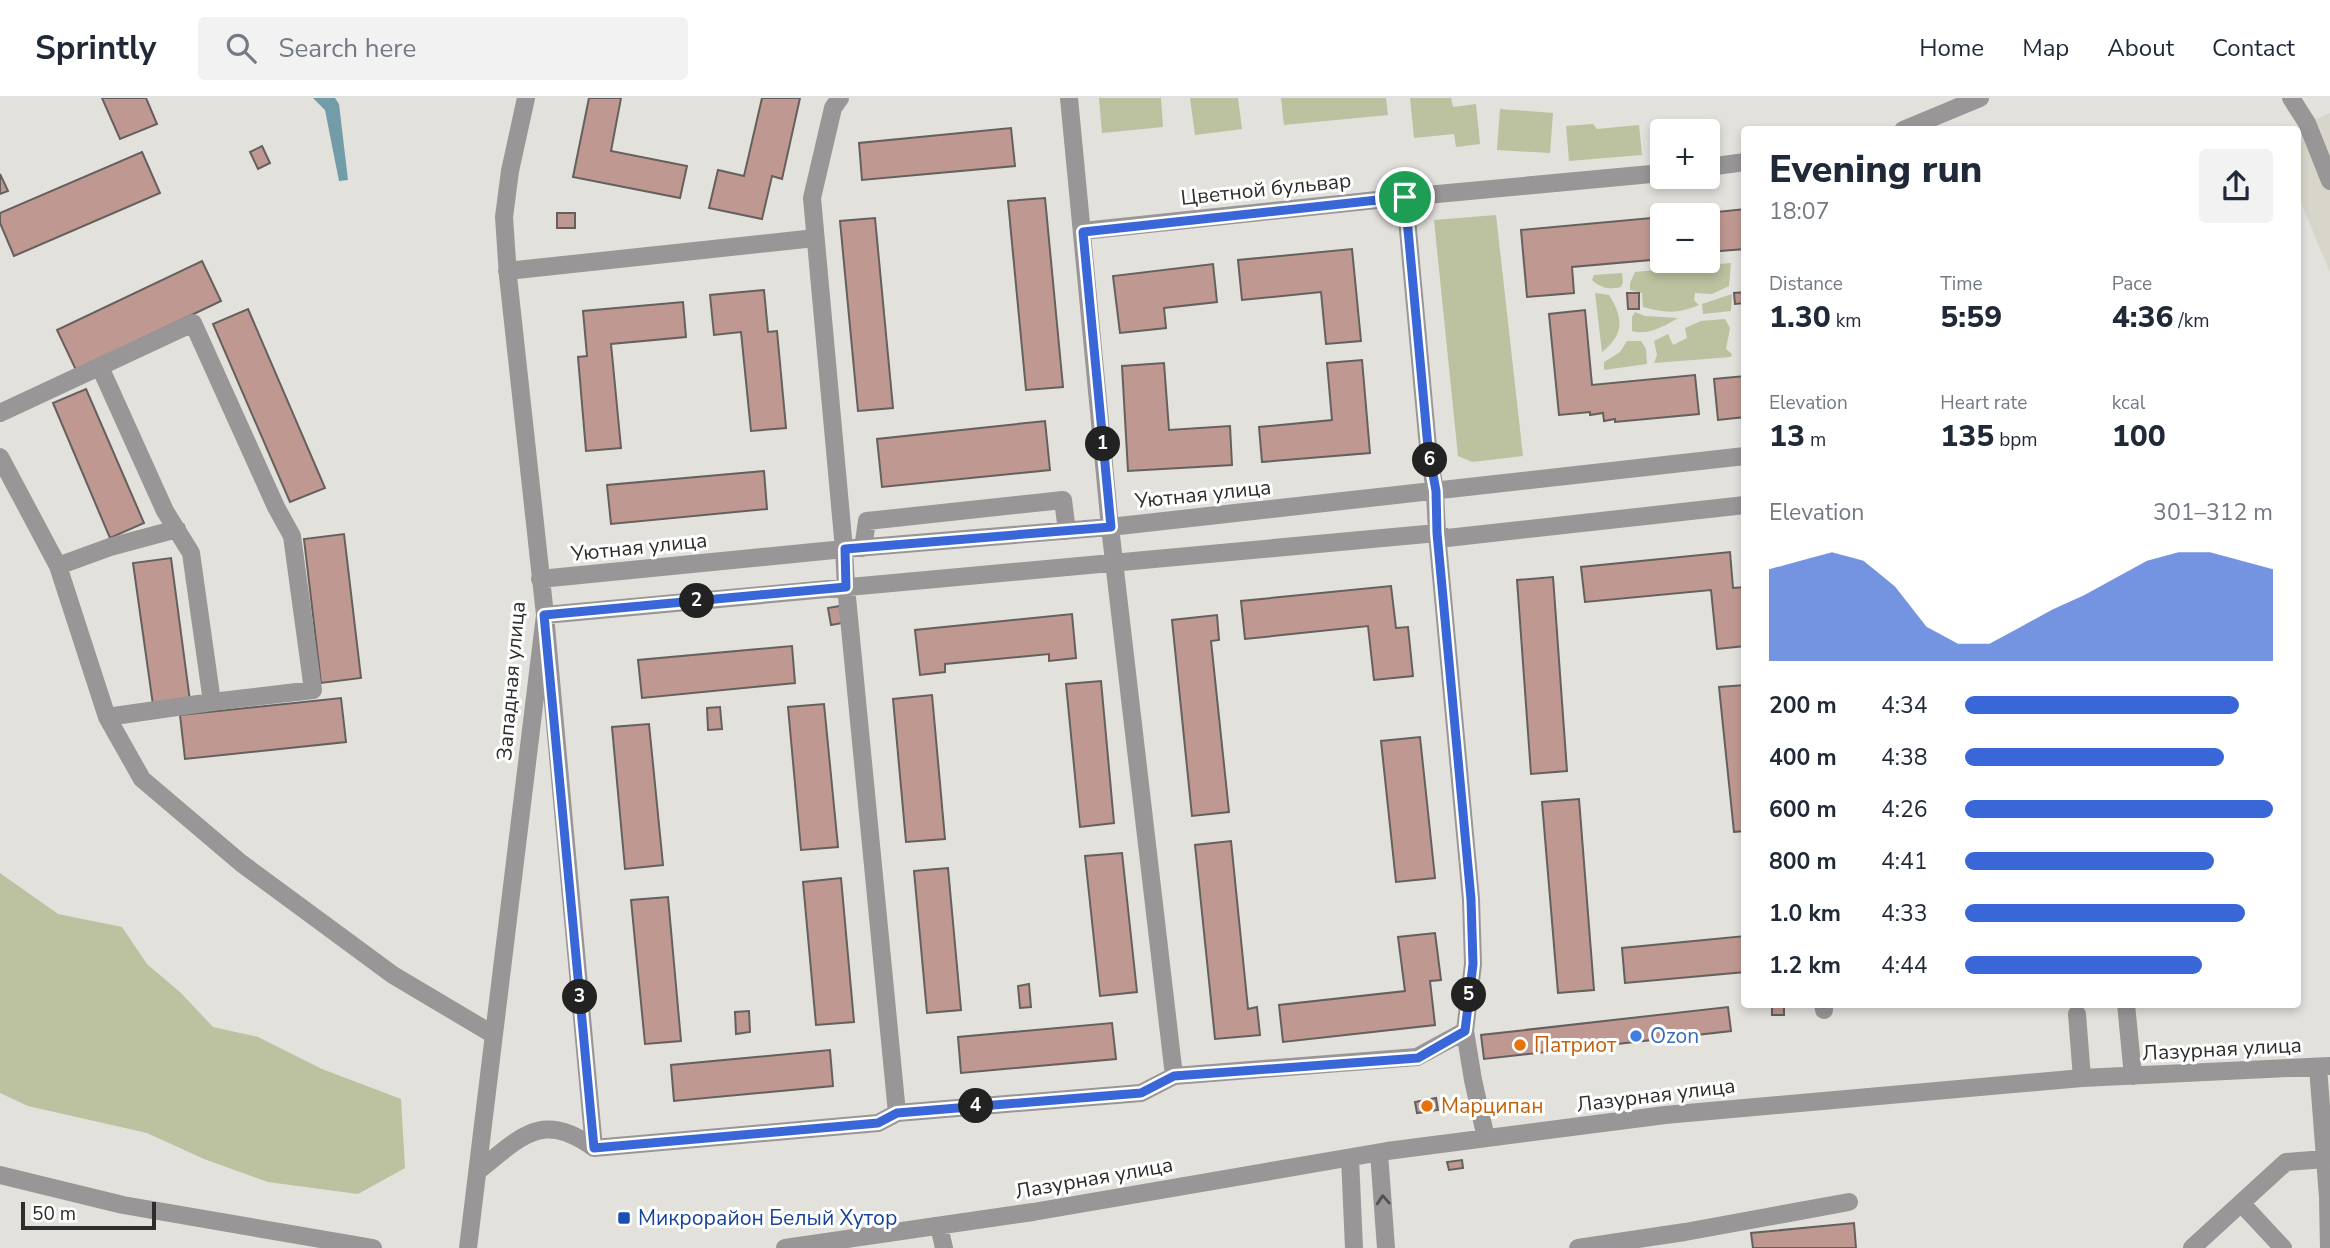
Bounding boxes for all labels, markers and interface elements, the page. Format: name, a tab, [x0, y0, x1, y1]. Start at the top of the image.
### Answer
search box	[198, 17, 688, 80]
text: Sprintly	[35, 26, 156, 71]
icon: search	[222, 29, 260, 67]
text: Search here	[278, 31, 416, 66]
text: Home	[1919, 32, 1984, 64]
text: Map	[2022, 32, 2069, 64]
text: About	[2107, 32, 2174, 64]
text: Contact	[2212, 32, 2295, 64]
map controls	[1650, 119, 1720, 273]
button: +	[1650, 119, 1720, 189]
text: Evening run	[1769, 144, 1982, 195]
button: share	[2199, 149, 2273, 223]
street label: Цветной бульвар	[1179, 166, 1353, 212]
pin	[1375, 167, 1435, 227]
icon: arrive	[1386, 178, 1424, 216]
text: 18:07	[1769, 196, 1829, 227]
button: −	[1650, 203, 1720, 273]
text: Distance	[1769, 271, 1843, 297]
text: Time	[1940, 271, 1983, 297]
text: Pace	[2112, 271, 2152, 297]
text: 1.30	[1769, 297, 1831, 338]
text: 5:59	[1940, 297, 2002, 338]
text: 4:36	[2112, 297, 2173, 338]
text: km	[1831, 308, 1861, 334]
text: /km	[2173, 308, 2209, 334]
text: Elevation	[1769, 390, 1848, 416]
text: Heart rate	[1940, 390, 2027, 416]
text: kcal	[2112, 390, 2145, 416]
text: 13	[1769, 416, 1805, 457]
text: 135	[1940, 416, 1994, 457]
text: 100	[2112, 416, 2166, 457]
pin: 1	[1086, 426, 1120, 462]
text: m	[1805, 427, 1826, 453]
text: bpm	[1994, 427, 2038, 453]
text: 1	[1097, 430, 1108, 456]
pin: 6	[1412, 442, 1448, 478]
text: 6	[1424, 446, 1435, 472]
street label: Уютная улица	[1132, 473, 1273, 515]
text: Elevation	[1769, 497, 1864, 528]
text: 301–312 m	[2153, 497, 2273, 528]
street label: Уютная улица	[568, 526, 709, 568]
pin: 2	[680, 584, 714, 618]
text: 2	[691, 587, 702, 613]
street label: Западная улица	[490, 600, 532, 762]
text: 200 m	[1769, 690, 1837, 721]
text: 4:34	[1881, 690, 1928, 721]
text: 400 m	[1769, 742, 1837, 773]
text: 4:38	[1881, 742, 1928, 773]
text: 600 m	[1769, 794, 1837, 825]
text: 4:26	[1881, 794, 1928, 825]
text: 800 m	[1769, 846, 1837, 877]
text: 4:41	[1881, 846, 1928, 877]
text: 1.0 km	[1769, 898, 1841, 929]
text: 4:33	[1881, 898, 1928, 929]
text: 1.2 km	[1769, 950, 1841, 981]
text: 4:44	[1881, 950, 1928, 981]
pin: 5	[1452, 978, 1486, 1012]
pin: 3	[562, 979, 598, 1014]
text: 5	[1463, 981, 1474, 1007]
text: 3	[574, 983, 585, 1009]
place label: Ozon	[1650, 1022, 1699, 1050]
marker: Ozon	[1628, 1028, 1644, 1044]
place label: Патриот	[1534, 1031, 1617, 1059]
street label: Лазурная улица	[2142, 1031, 2302, 1067]
marker: Патриот	[1512, 1037, 1528, 1053]
street label: Лазурная улица	[1575, 1071, 1737, 1119]
pin: 4	[958, 1088, 993, 1124]
text: 4	[970, 1092, 981, 1118]
place label: Марципан	[1441, 1092, 1543, 1120]
marker: Марципан	[1419, 1098, 1435, 1114]
street label: Лазурная улица	[1013, 1150, 1175, 1206]
one-way arrow	[1376, 1195, 1391, 1206]
scale bar	[21, 1199, 156, 1231]
text: 50 m	[32, 1201, 76, 1227]
place label: Микрорайон Белый Хутор	[638, 1204, 897, 1232]
marker: Микрорайон Белый Хутор	[616, 1210, 632, 1226]

